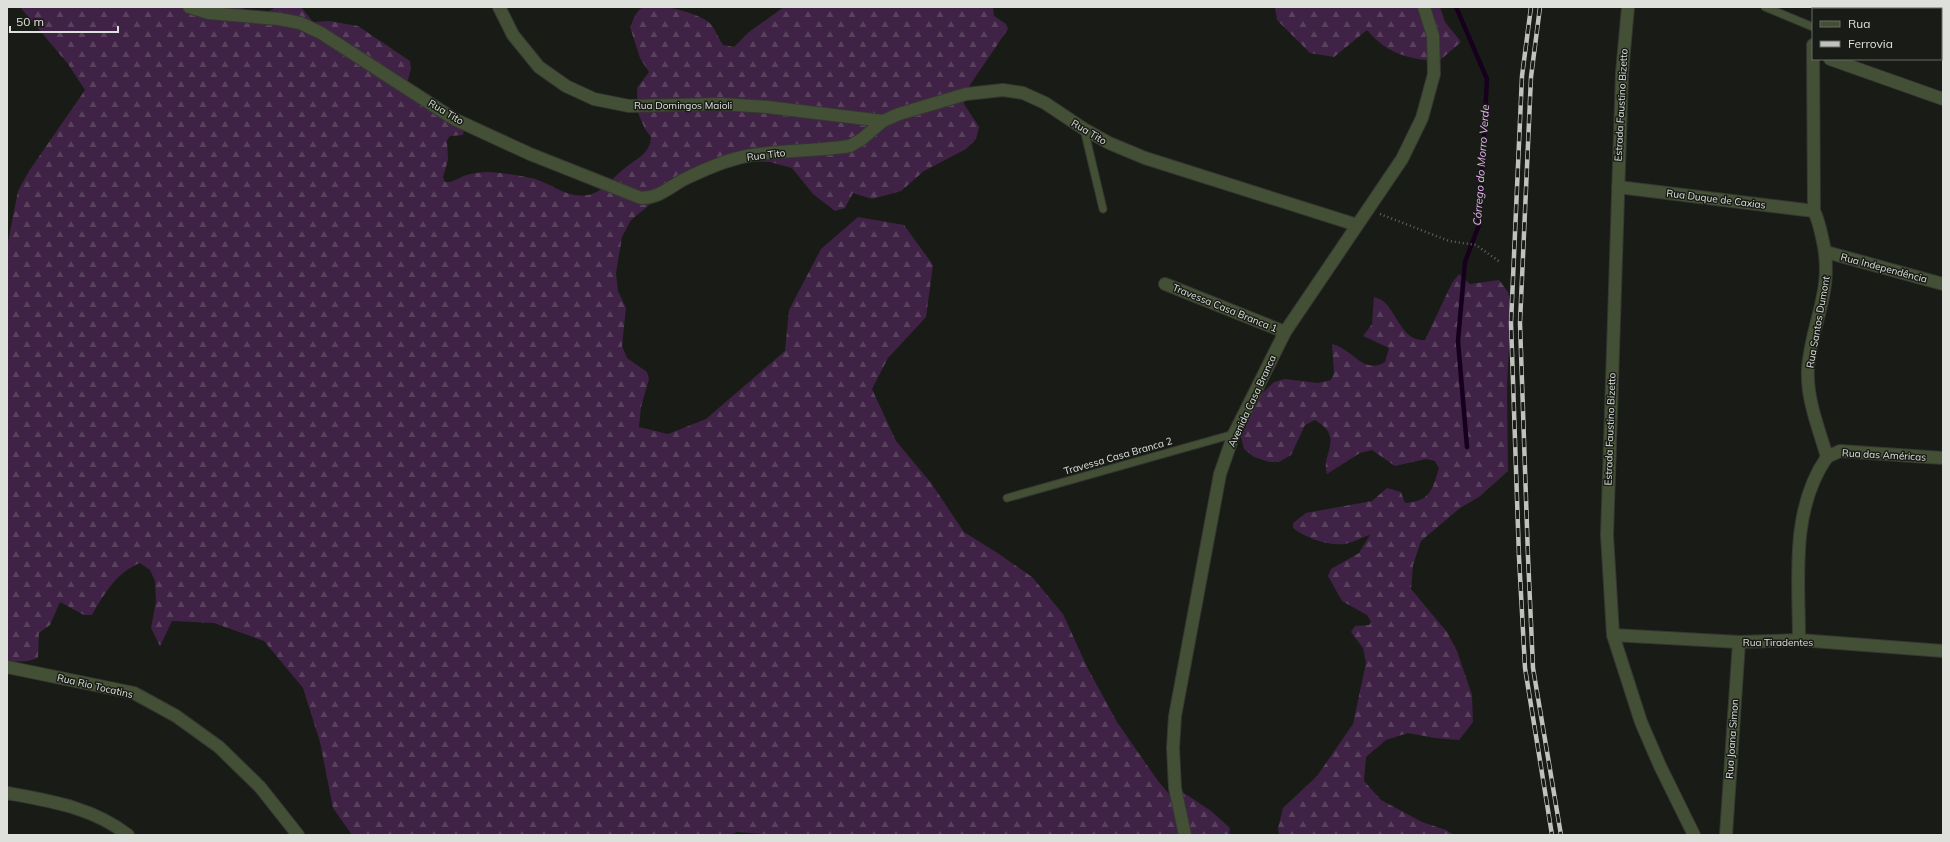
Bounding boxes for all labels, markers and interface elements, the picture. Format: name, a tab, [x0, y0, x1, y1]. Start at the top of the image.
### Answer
scale bar	[10, 8, 118, 34]
legend	[1812, 8, 1942, 60]
text: 50 m	[16, 14, 44, 29]
text: Rua	[1848, 16, 1870, 31]
text: Ferrovia	[1848, 36, 1893, 51]
street label: Estrada Faustino Bizetto	[1612, 48, 1630, 162]
street label: Rua Tito	[426, 96, 466, 128]
street label: Rua Domingos Maioli	[634, 99, 732, 112]
water label: Córrego do Morro Verde	[1470, 104, 1492, 226]
street label: Rua Tito	[1069, 116, 1109, 148]
street label: Rua Tito	[746, 146, 786, 164]
street label: Rua Duque de Caxias	[1666, 186, 1766, 212]
street label: Rua Independência	[1839, 250, 1929, 286]
street label: Rua Santos Dumont	[1804, 274, 1833, 369]
street label: Travessa Casa Branca 1	[1171, 281, 1279, 335]
street label: Avenida Casa Branca	[1225, 353, 1279, 449]
street label: Estrada Faustino Bizetto	[1602, 372, 1618, 486]
street label: Travessa Casa Branca 2	[1062, 434, 1174, 478]
street label: Rua das Américas	[1842, 446, 1926, 464]
street label: Rua Tiradentes	[1743, 636, 1813, 649]
street label: Rua Rio Tocatins	[56, 671, 134, 701]
street label: Rua Joana Simon	[1723, 699, 1741, 779]

